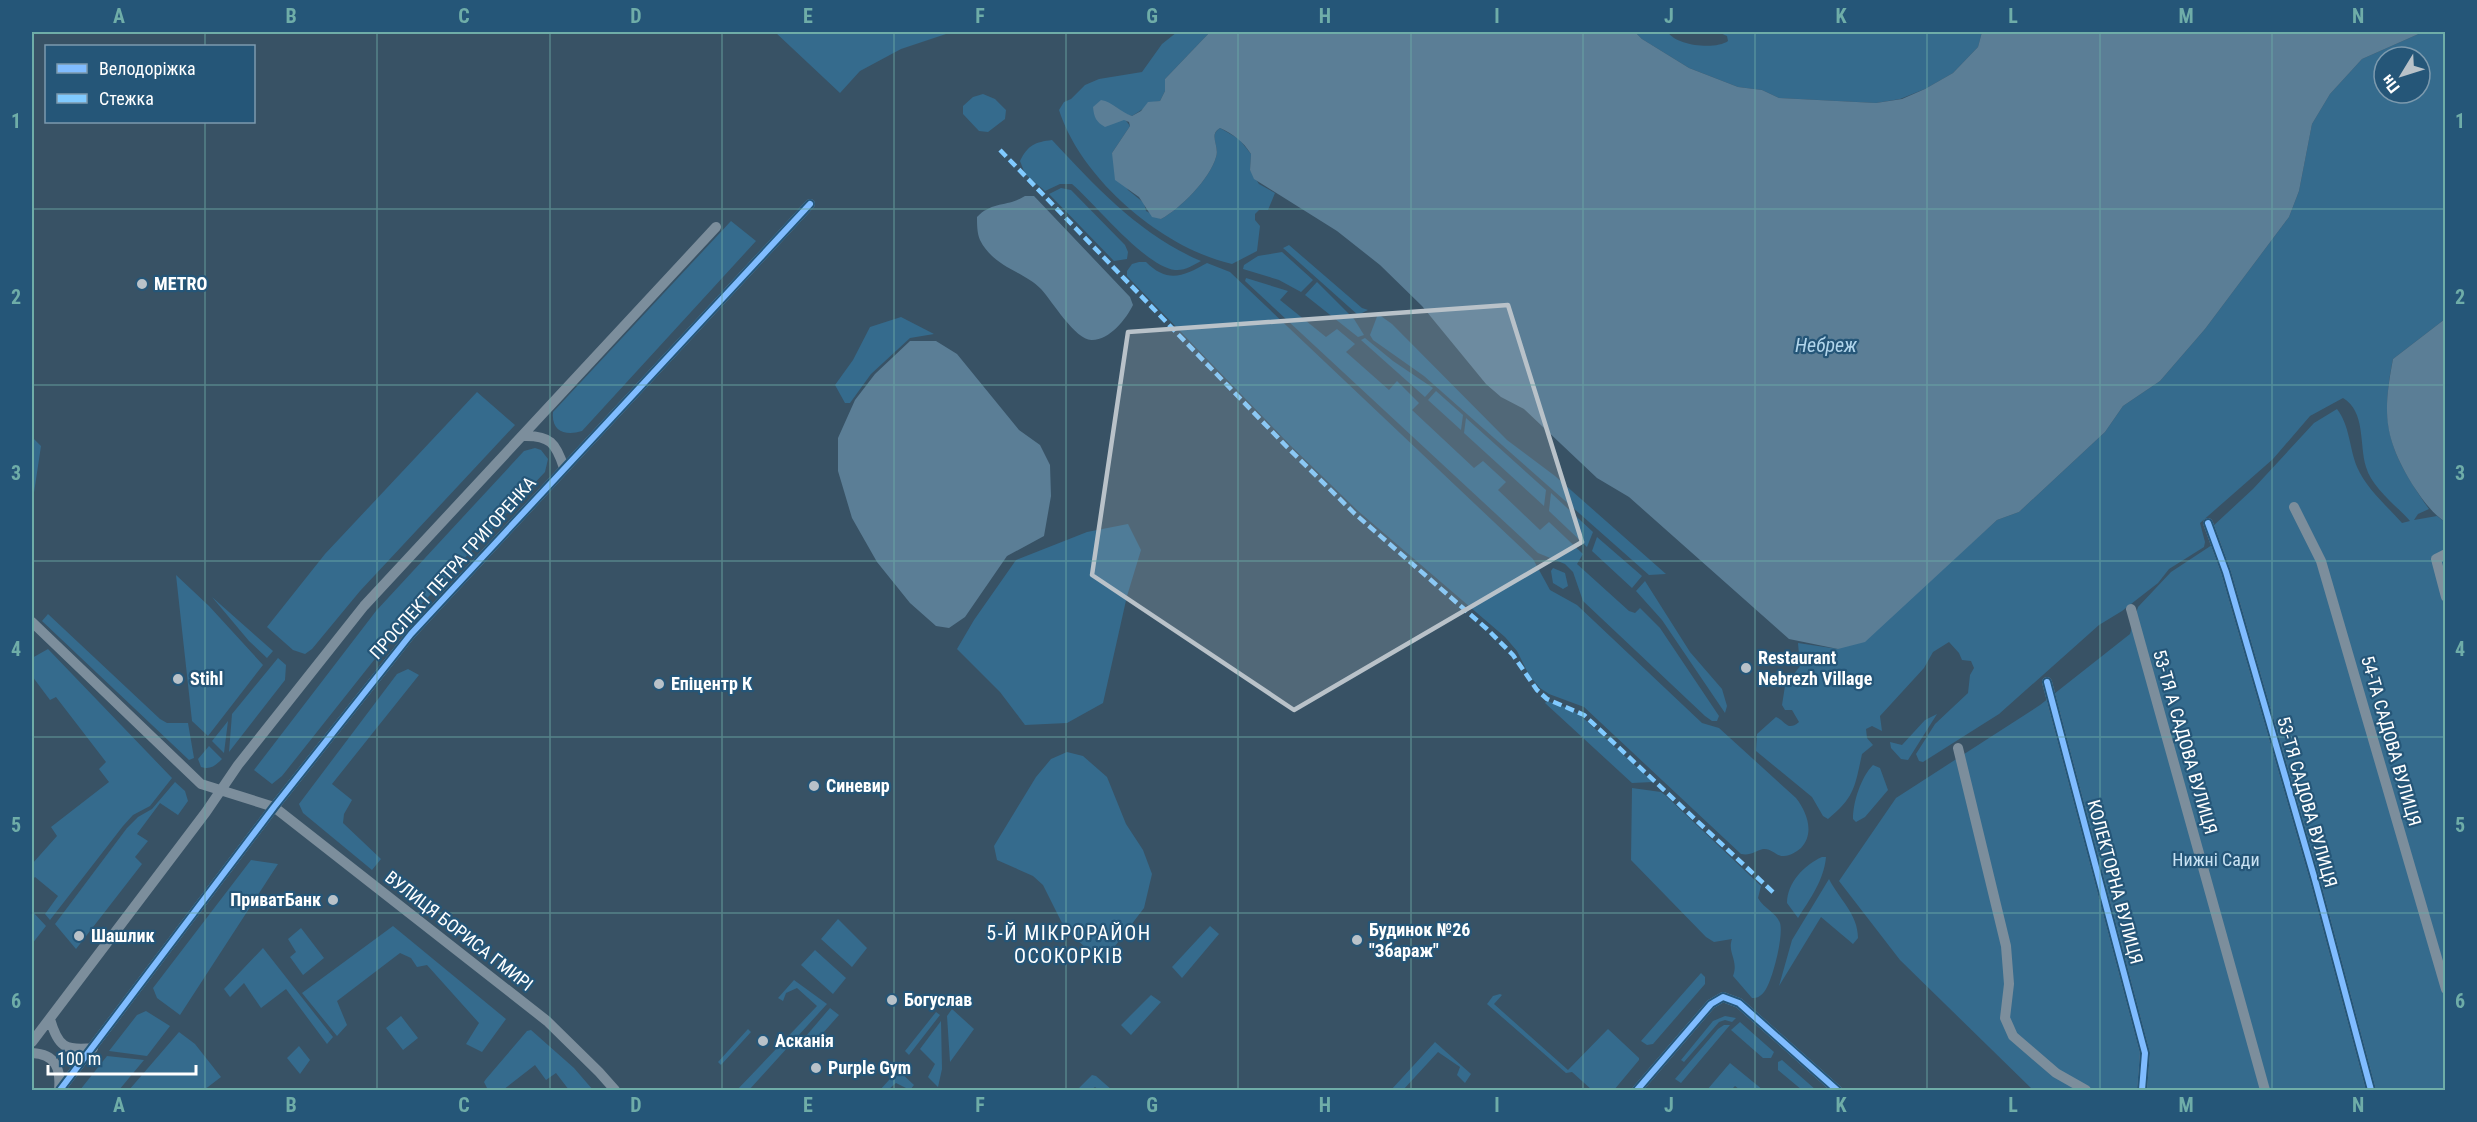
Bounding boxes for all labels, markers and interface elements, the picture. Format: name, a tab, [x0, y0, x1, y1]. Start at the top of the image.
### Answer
text: A	[113, 4, 125, 28]
text: B	[285, 4, 297, 28]
text: C	[458, 4, 470, 28]
text: D	[630, 4, 642, 28]
text: E	[803, 4, 813, 28]
text: F	[975, 4, 985, 28]
text: G	[1146, 4, 1158, 28]
text: H	[1319, 4, 1331, 28]
text: I	[1494, 4, 1500, 28]
text: J	[1664, 4, 1674, 28]
text: K	[1835, 4, 1847, 28]
text: L	[2008, 4, 2018, 28]
text: M	[2178, 4, 2194, 28]
text: N	[2352, 4, 2364, 28]
legend	[45, 45, 255, 123]
north arrow	[2372, 45, 2432, 105]
text: Велодоріжка	[99, 58, 196, 79]
text: Пн	[2378, 71, 2404, 97]
text: Стежка	[99, 88, 154, 109]
text: 1	[11, 109, 21, 133]
text: 1	[2455, 109, 2465, 133]
place label: METRO	[154, 273, 207, 294]
marker: METRO	[135, 277, 149, 291]
text: 2	[11, 285, 21, 309]
text: 2	[2455, 285, 2465, 309]
water label: Небреж	[1795, 333, 1858, 357]
text: 3	[11, 461, 21, 485]
text: 3	[2455, 461, 2465, 485]
street label: ПРОСПЕКТ ПЕТРА ГРИГОРЕНКА	[365, 472, 540, 663]
text: 4	[11, 637, 21, 661]
text: 4	[2455, 637, 2465, 661]
place label: Restaurant Nebrezh Village	[1758, 647, 1873, 689]
street label: 53-ТЯ А САДОВА ВУЛИЦЯ	[2149, 647, 2222, 837]
street label: 54-ТА САДОВА ВУЛИЦЯ	[2357, 653, 2426, 828]
marker: Restaurant Nebrezh Village	[1739, 661, 1753, 675]
place label: Stihl	[190, 668, 223, 689]
marker: Stihl	[171, 672, 185, 686]
place label: Епіцентр К	[671, 673, 753, 694]
marker: Епіцентр К	[652, 677, 666, 691]
street label: 53-ТЯ САДОВА ВУЛИЦЯ	[2273, 714, 2342, 890]
place label: Синевир	[826, 775, 890, 796]
marker: Синевир	[807, 779, 821, 793]
street label: КОЛЕКТОРНА ВУЛИЦЯ	[2083, 797, 2148, 966]
text: 5	[11, 813, 21, 837]
text: 5	[2455, 813, 2465, 837]
park label: Нижні Сади	[2172, 849, 2260, 870]
street label: ВУЛИЦЯ БОРИСА ГМИРІ	[381, 866, 537, 995]
place label: ПриватБанк	[230, 889, 321, 910]
marker: ПриватБанк	[326, 893, 340, 907]
place label: Будинок №26 "Збараж"	[1369, 919, 1470, 961]
district label: 5-Й МІКРОРАЙОН ОСОКОРКІВ	[986, 921, 1152, 968]
place label: Шашлик	[91, 925, 155, 946]
marker: Шашлик	[72, 929, 86, 943]
marker: Будинок №26 "Збараж"	[1350, 933, 1364, 947]
text: 6	[11, 989, 21, 1013]
place label: Богуслав	[904, 989, 972, 1010]
text: 6	[2455, 989, 2465, 1013]
marker: Богуслав	[885, 993, 899, 1007]
place label: Асканія	[775, 1030, 834, 1051]
marker: Асканія	[756, 1034, 770, 1048]
scale bar	[48, 1038, 196, 1076]
text: 100 m	[57, 1048, 101, 1069]
place label: Purple Gym	[828, 1057, 911, 1078]
marker: Purple Gym	[809, 1061, 823, 1075]
text: A	[113, 1093, 125, 1117]
text: B	[285, 1093, 297, 1117]
text: C	[458, 1093, 470, 1117]
text: D	[630, 1093, 642, 1117]
text: E	[803, 1093, 813, 1117]
text: F	[975, 1093, 985, 1117]
text: G	[1146, 1093, 1158, 1117]
text: H	[1319, 1093, 1331, 1117]
text: I	[1494, 1093, 1500, 1117]
text: J	[1664, 1093, 1674, 1117]
text: K	[1835, 1093, 1847, 1117]
text: L	[2008, 1093, 2018, 1117]
text: M	[2178, 1093, 2194, 1117]
text: N	[2352, 1093, 2364, 1117]

